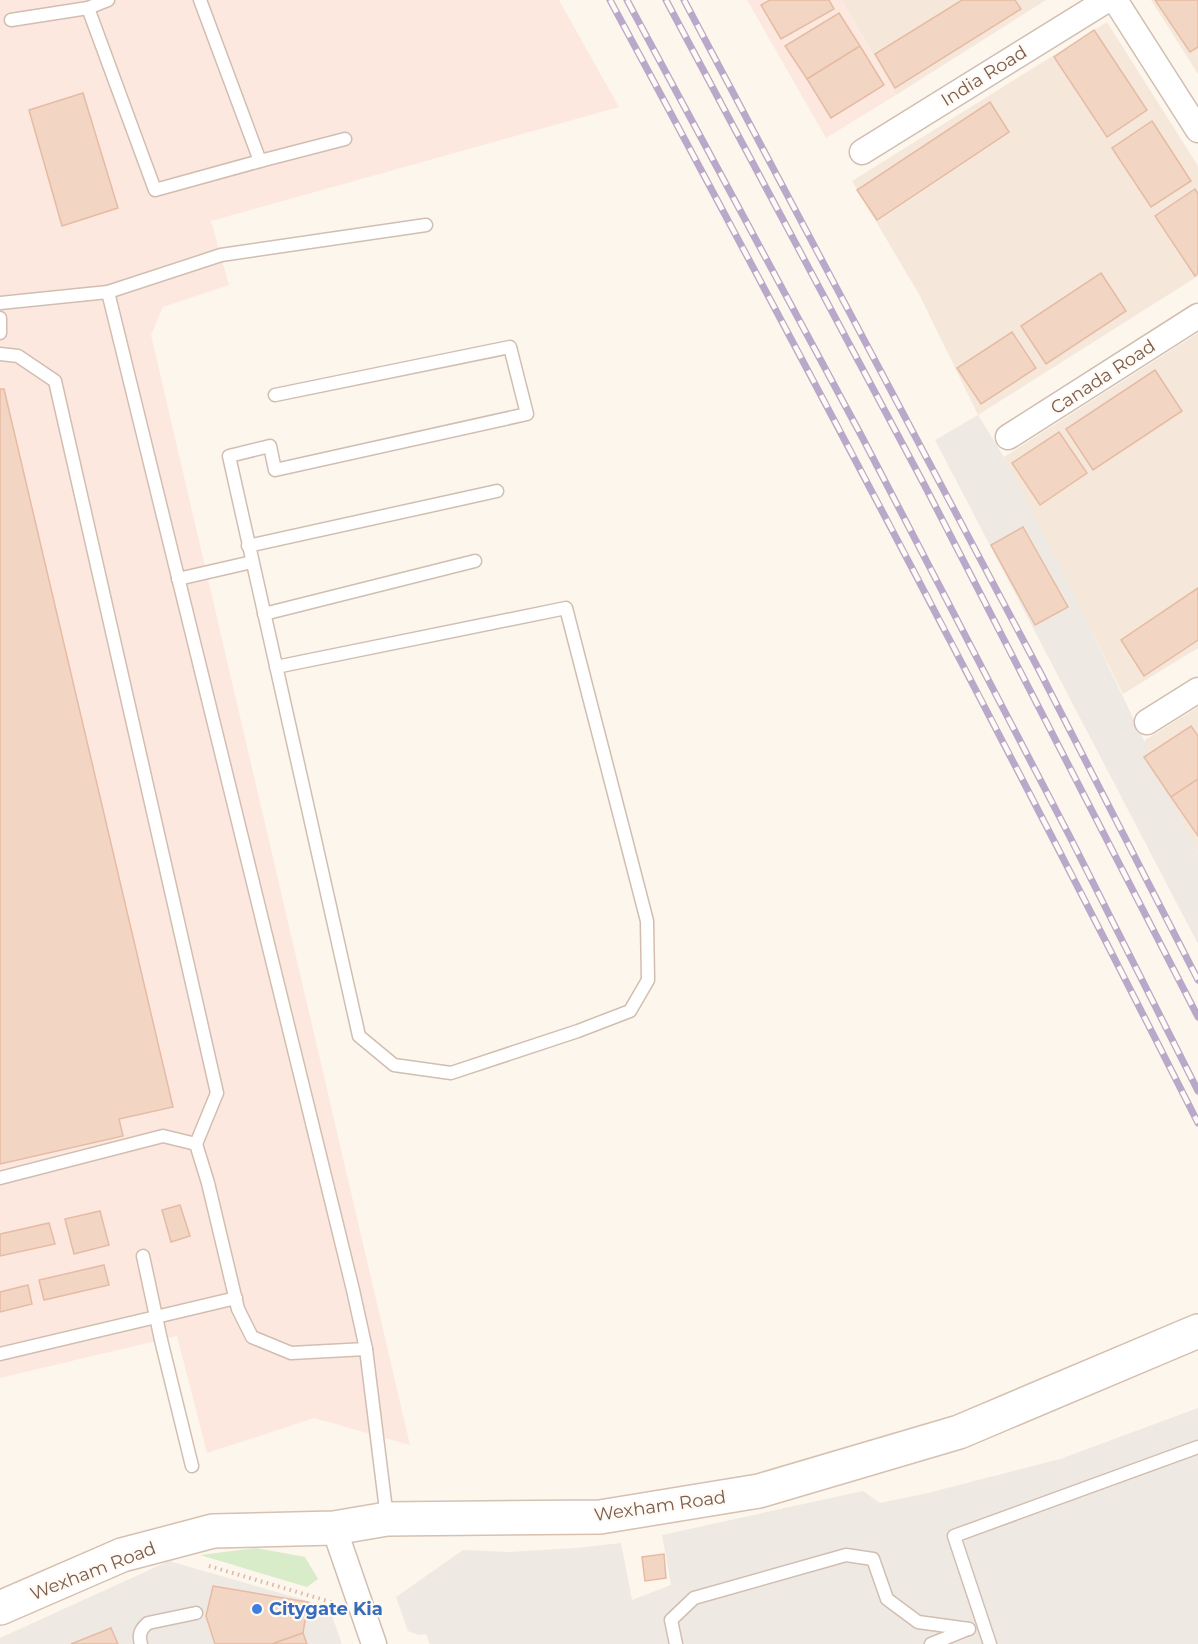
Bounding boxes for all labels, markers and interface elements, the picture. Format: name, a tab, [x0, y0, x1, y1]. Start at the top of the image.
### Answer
street label: India Road	[937, 41, 1031, 111]
street label: Canada Road	[1046, 335, 1160, 419]
street label: Wexham Road	[593, 1486, 727, 1526]
street label: Wexham Road	[27, 1537, 159, 1605]
place label: Citygate Kia	[269, 1598, 383, 1620]
marker: Citygate Kia	[250, 1602, 264, 1616]

